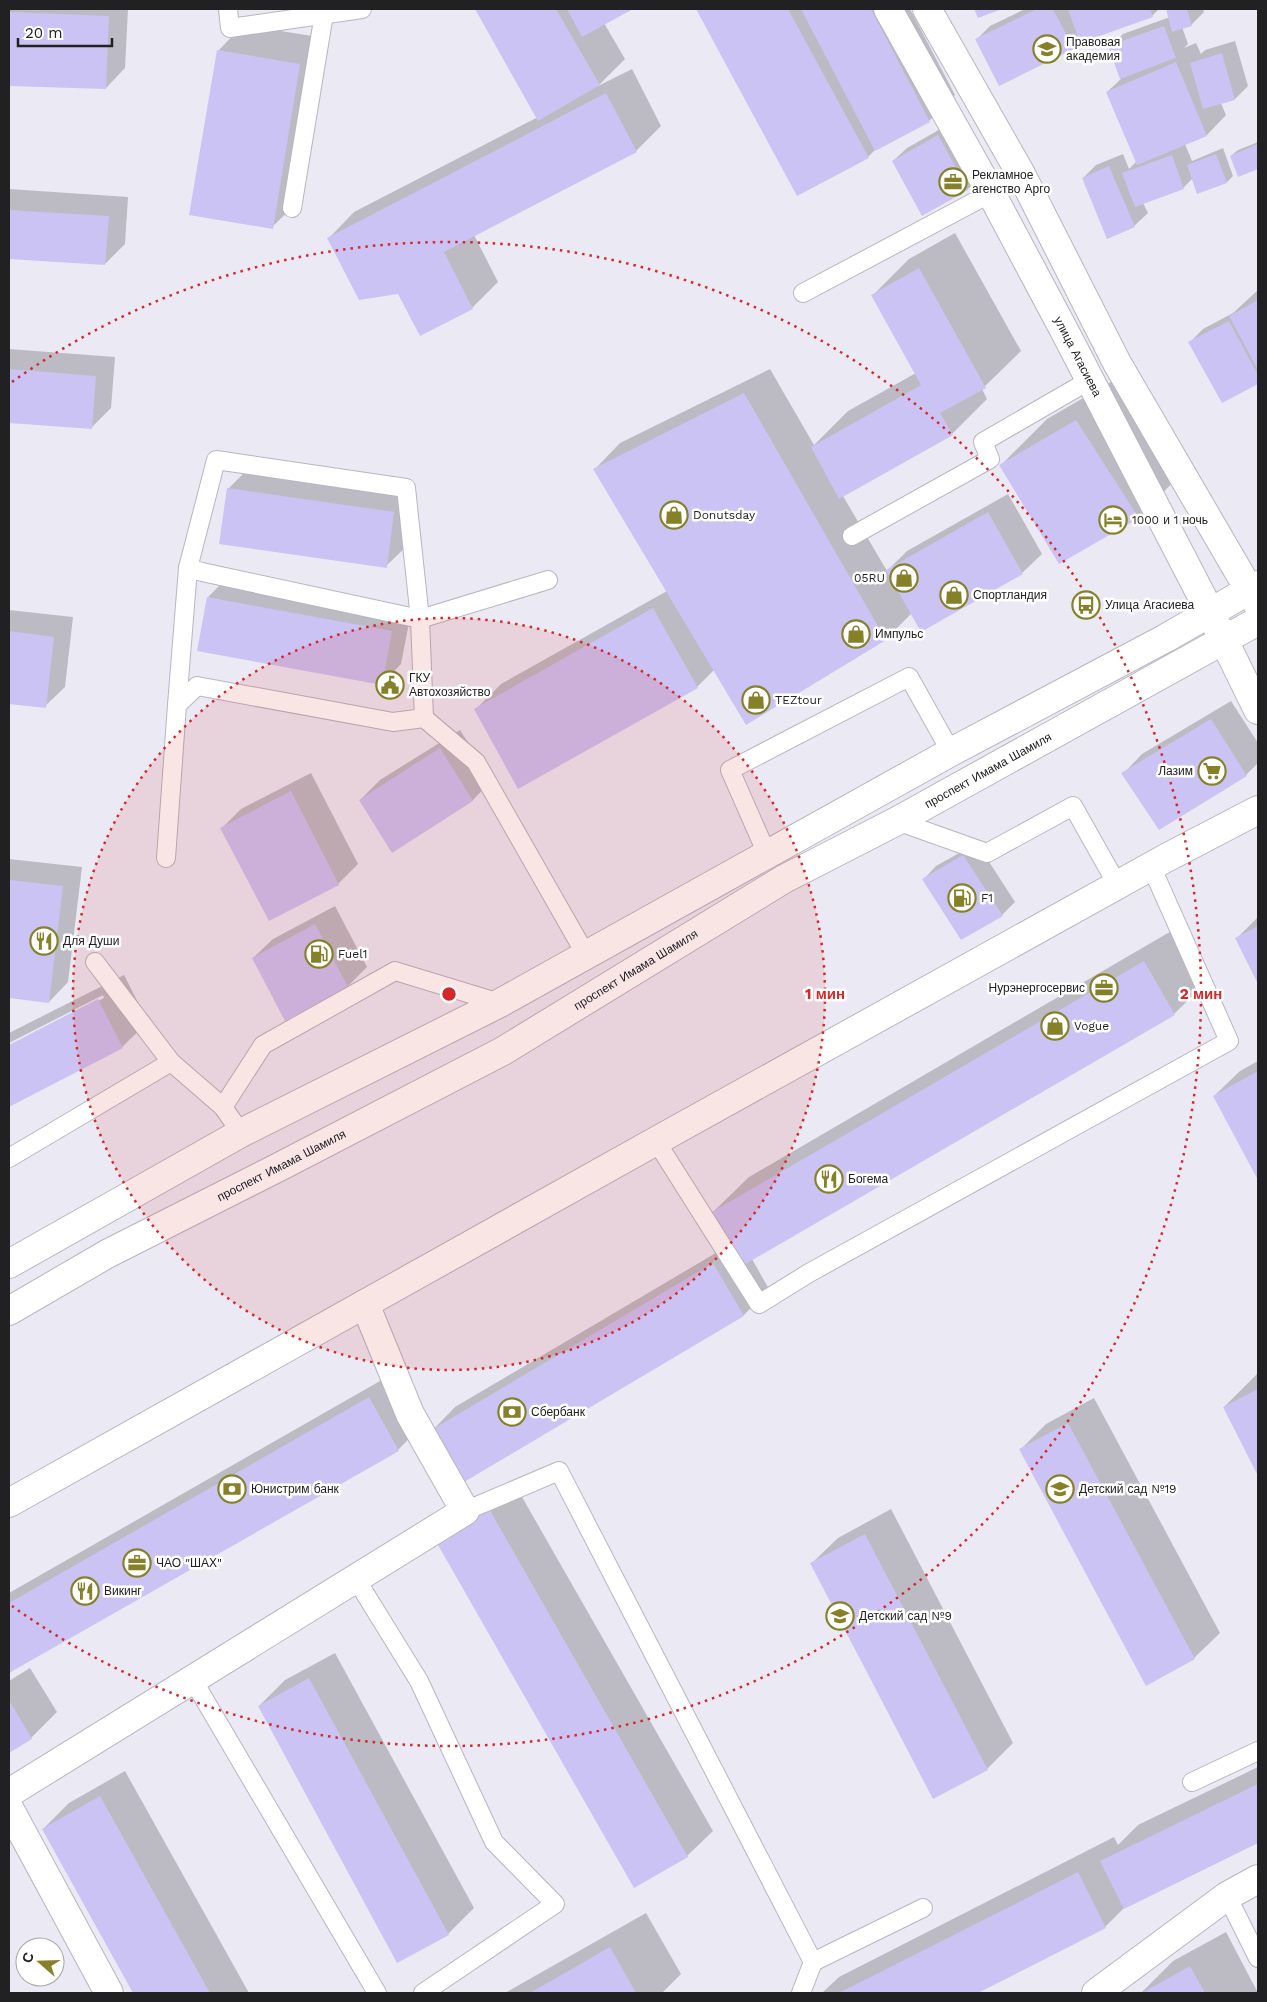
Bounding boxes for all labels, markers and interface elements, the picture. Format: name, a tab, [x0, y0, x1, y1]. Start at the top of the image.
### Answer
scale bar	[18, 15, 111, 47]
text: 20 m	[25, 24, 63, 42]
school or university icon: Правовая академия	[1032, 34, 1062, 64]
place label: Правовая академия	[1066, 35, 1120, 63]
office icon: Рекламное агенство Арго	[938, 167, 968, 197]
place label: Рекламное агенство Арго	[972, 168, 1050, 196]
street label: улица Агасиева	[1051, 314, 1104, 399]
shop icon: Donutsday	[659, 500, 689, 530]
hotel icon: 1000 и 1 ночь	[1098, 505, 1128, 535]
place label: Donutsday	[693, 508, 756, 522]
place label: 1000 и 1 ночь	[1132, 513, 1208, 527]
shop icon: 05RU	[889, 563, 919, 593]
place label: 05RU	[854, 571, 885, 585]
shop icon: Спортландия	[939, 580, 969, 610]
place label: Спортландия	[973, 588, 1047, 602]
bus stop icon: Улица Агасиева	[1071, 590, 1101, 620]
place label: Улица Агасиева	[1105, 598, 1195, 612]
shop icon: Импульс	[841, 619, 871, 649]
place label: Импульс	[875, 627, 923, 641]
public building icon: ГКУ Автохозяйство	[375, 670, 405, 700]
place label: ГКУ Автохозяйство	[409, 671, 491, 699]
shop icon: TEZtour	[741, 685, 771, 715]
place label: TEZtour	[775, 693, 822, 707]
street label: проспект Имама Шамиля	[922, 730, 1054, 811]
supermarket icon: Лазим	[1197, 756, 1227, 786]
place label: Лазим	[1158, 764, 1193, 778]
fuel station icon: F1	[947, 883, 977, 913]
place label: F1	[981, 891, 993, 905]
restaurant icon: Для Души	[29, 926, 59, 956]
street label: проспект Имама Шамиля	[571, 927, 700, 1013]
place label: Для Души	[63, 934, 119, 948]
fuel station icon: Fuel1	[304, 939, 334, 969]
place label: Fuel1	[338, 947, 368, 961]
office icon: Нурэнергосервис	[1089, 973, 1119, 1003]
place label: Нурэнергосервис	[988, 981, 1085, 995]
centre of rings	[440, 985, 458, 1003]
text: 1 мин	[805, 985, 845, 1003]
text: 2 мин	[1180, 985, 1222, 1003]
shop icon: Vogue	[1040, 1011, 1070, 1041]
place label: Vogue	[1074, 1019, 1109, 1033]
street label: проспект Имама Шамиля	[215, 1127, 348, 1204]
restaurant icon: Богема	[814, 1164, 844, 1194]
place label: Богема	[848, 1172, 889, 1186]
bank icon: Сбербанк	[497, 1397, 527, 1427]
place label: Сбербанк	[531, 1405, 586, 1419]
bank icon: Юнистрим банк	[217, 1474, 247, 1504]
school or university icon: Детский сад №19	[1045, 1474, 1075, 1504]
place label: Юнистрим банк	[251, 1482, 340, 1496]
place label: Детский сад №19	[1079, 1482, 1177, 1496]
office icon: ЧАО "ШАХ"	[122, 1548, 152, 1578]
place label: ЧАО "ШАХ"	[156, 1556, 222, 1570]
restaurant icon: Викинг	[70, 1576, 100, 1606]
place label: Викинг	[104, 1584, 142, 1598]
school or university icon: Детский сад №9	[825, 1601, 855, 1631]
place label: Детский сад №9	[859, 1609, 952, 1623]
north arrow	[15, 1937, 65, 1987]
text: С	[19, 1950, 37, 1965]

